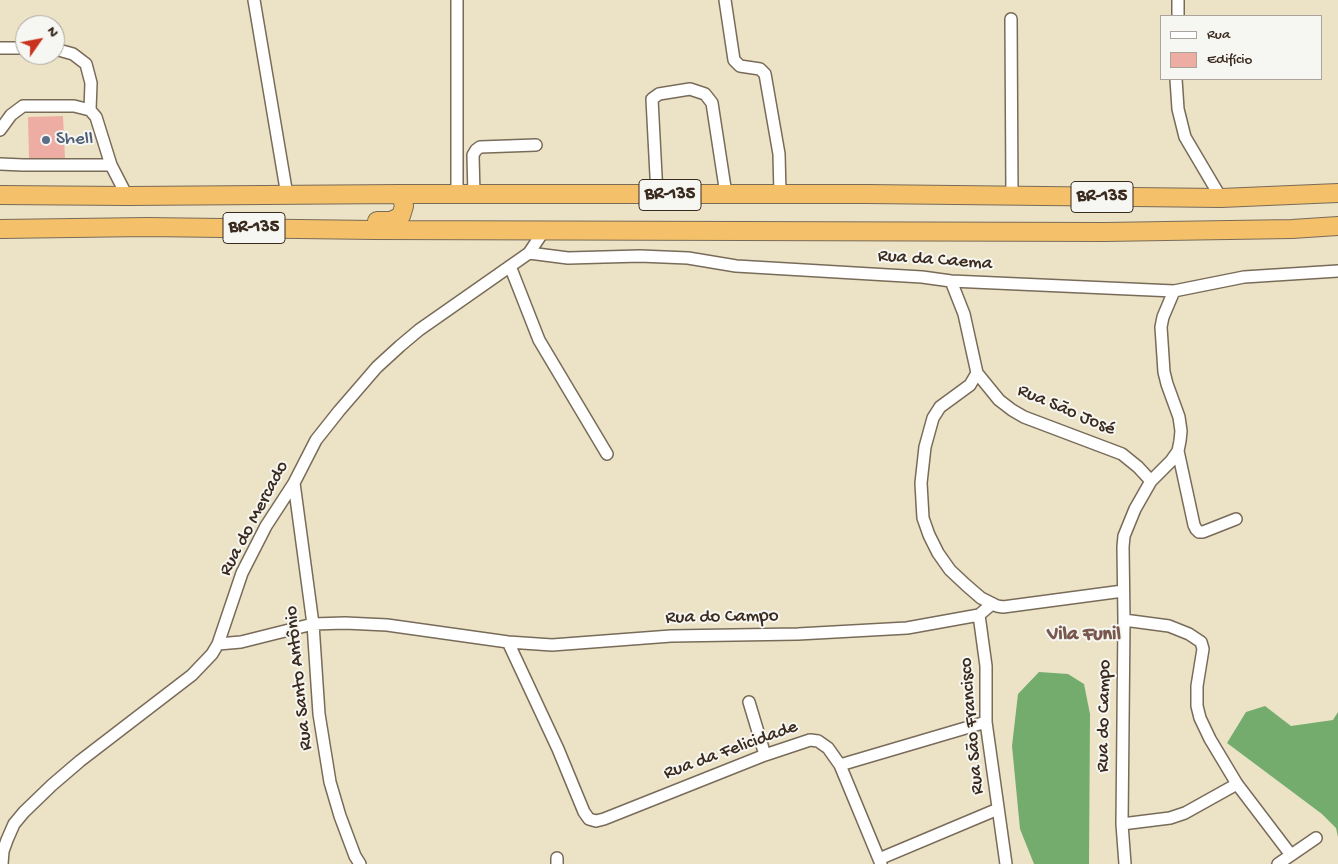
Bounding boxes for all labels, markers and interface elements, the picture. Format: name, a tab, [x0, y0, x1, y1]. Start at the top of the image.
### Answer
north arrow	[15, 15, 65, 65]
legend	[1160, 15, 1323, 80]
text: N	[43, 24, 62, 41]
text: Rua	[1207, 26, 1230, 44]
text: Edifício	[1207, 51, 1252, 69]
place label: Shell	[56, 129, 93, 151]
marker: Shell	[40, 134, 52, 146]
road number: BR-135	[639, 180, 701, 210]
road number: BR-135	[1071, 182, 1133, 212]
road number: BR-135	[223, 212, 285, 244]
street label: Rua da Caema	[877, 246, 993, 276]
street label: Rua São José	[1014, 380, 1118, 442]
street label: Rua do Mercado	[215, 458, 295, 580]
street label: Rua Santo Antônio	[281, 605, 319, 751]
street label: Rua do Campo	[665, 606, 779, 630]
district label: Vila Funil	[1047, 624, 1121, 648]
street label: Rua São Francisco	[956, 656, 990, 796]
street label: Rua do Campo	[1093, 659, 1117, 773]
street label: Rua da Felicidade	[661, 716, 801, 786]

